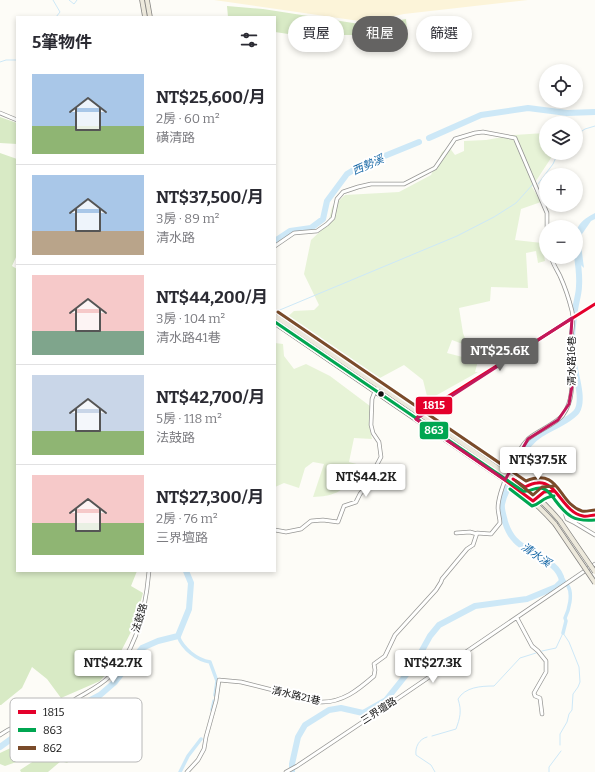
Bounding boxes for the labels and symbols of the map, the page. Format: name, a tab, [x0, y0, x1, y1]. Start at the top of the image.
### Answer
water label: 西勢溪	[350, 152, 388, 178]
street label: 清水路16巷	[566, 336, 578, 386]
pin: NT$25.6K	[459, 338, 541, 372]
unlabelled marker	[376, 389, 386, 399]
line badge: 1815	[415, 396, 453, 415]
text: 1815	[423, 399, 445, 412]
line badge: 863	[419, 421, 449, 440]
text: 863	[424, 424, 444, 437]
pin: NT$37.5K	[497, 447, 579, 481]
pin: NT$44.2K	[325, 464, 407, 498]
water label: 清水溪	[519, 540, 555, 571]
street label: 法鼓路	[130, 602, 150, 634]
pin: NT$42.7K	[72, 650, 154, 684]
pin: NT$27.3K	[392, 650, 474, 684]
street label: 清水路21巷	[271, 685, 321, 707]
street label: 三界壇路	[359, 695, 399, 727]
legend	[10, 698, 142, 762]
text: 1815	[43, 706, 65, 719]
text: 863	[43, 724, 62, 737]
text: 862	[43, 742, 62, 755]

